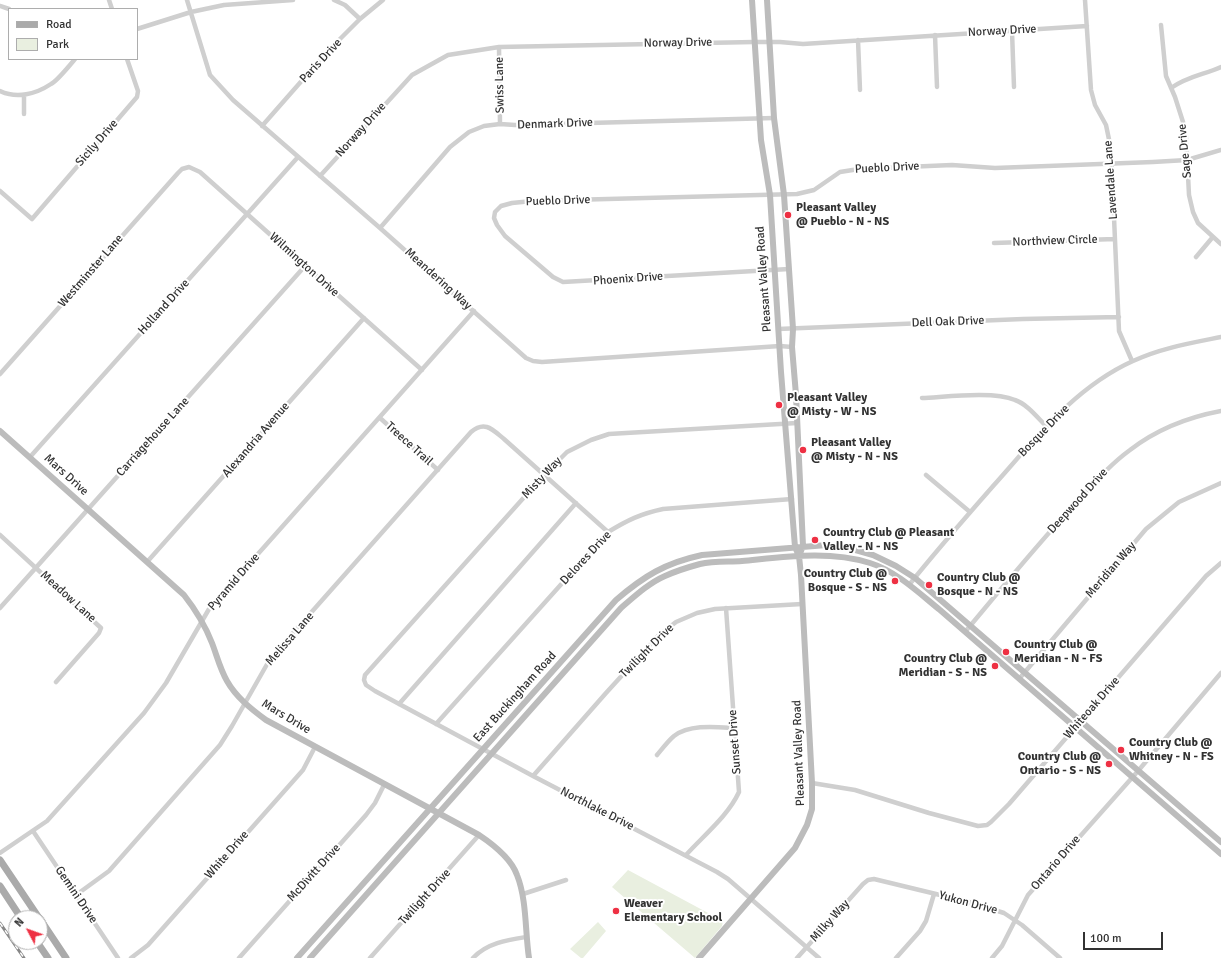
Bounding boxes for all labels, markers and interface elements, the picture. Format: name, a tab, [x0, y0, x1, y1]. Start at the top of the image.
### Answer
legend	[8, 8, 138, 60]
text: Road	[46, 17, 72, 32]
street label: Norway Drive	[967, 22, 1037, 40]
street label: Norway Drive	[644, 35, 712, 51]
street label: Paris Drive	[297, 36, 345, 86]
text: Park	[46, 37, 69, 52]
street label: Swiss Lane	[492, 57, 508, 113]
street label: Norway Drive	[333, 100, 389, 160]
street label: Denmark Drive	[517, 115, 593, 133]
street label: Sicily Drive	[73, 117, 121, 169]
street label: Sage Drive	[1175, 123, 1195, 179]
street label: Lavendale Lane	[1101, 140, 1121, 220]
street label: Pueblo Drive	[854, 159, 920, 177]
street label: Pueblo Drive	[525, 193, 591, 209]
place label: Pleasant Valley @ Pueblo - N - NS	[796, 201, 889, 229]
marker: Pleasant Valley @ Pueblo - N - NS	[783, 210, 793, 220]
street label: Pleasant Valley Road	[753, 226, 775, 332]
street label: Wilmington Drive	[266, 230, 342, 300]
street label: Westminster Lane	[55, 232, 127, 310]
street label: Northview Circle	[1012, 232, 1098, 250]
street label: Meandering Way	[401, 245, 475, 313]
street label: Phoenix Drive	[592, 269, 664, 289]
street label: Holland Drive	[135, 276, 193, 338]
street label: Dell Oak Drive	[911, 314, 985, 330]
place label: Pleasant Valley @ Misty - W - NS	[787, 391, 876, 419]
street label: Carriagehouse Lane	[114, 394, 192, 480]
street label: Alexandria Avenue	[219, 399, 293, 481]
marker: Pleasant Valley @ Misty - W - NS	[774, 400, 784, 410]
street label: Bosque Drive	[1016, 402, 1072, 460]
street label: Treece Trail	[383, 419, 435, 469]
place label: Pleasant Valley @ Misty - N - NS	[811, 436, 898, 464]
marker: Pleasant Valley @ Misty - N - NS	[798, 445, 808, 455]
street label: Mars Drive	[41, 451, 91, 499]
street label: Misty Way	[519, 454, 565, 502]
street label: Deepwood Drive	[1045, 465, 1111, 537]
place label: Country Club @ Pleasant Valley - N - NS	[823, 526, 954, 554]
street label: Delores Drive	[557, 528, 615, 588]
marker: Country Club @ Pleasant Valley - N - NS	[810, 535, 820, 545]
street label: Meridian Way	[1083, 539, 1139, 601]
street label: Pyramid Drive	[205, 550, 263, 614]
place label: Country Club @ Bosque - S - NS	[804, 567, 887, 595]
street label: Meadow Lane	[37, 568, 99, 626]
place label: Country Club @ Bosque - N - NS	[937, 571, 1020, 599]
marker: Country Club @ Bosque - S - NS	[890, 576, 900, 586]
marker: Country Club @ Bosque - N - NS	[924, 580, 934, 590]
street label: Melissa Lane	[263, 609, 317, 669]
street label: Twilight Drive	[617, 621, 677, 681]
place label: Country Club @ Meridian - N - FS	[1014, 638, 1102, 666]
marker: Country Club @ Meridian - N - FS	[1001, 647, 1011, 657]
street label: East Buckingham Road	[471, 649, 559, 745]
place label: Country Club @ Meridian - S - NS	[898, 652, 987, 680]
marker: Country Club @ Meridian - S - NS	[990, 661, 1000, 671]
street label: Whiteoak Drive	[1061, 674, 1123, 742]
street label: Mars Drive	[259, 697, 313, 737]
street label: Pleasant Valley Road	[790, 700, 808, 806]
street label: Sunset Drive	[726, 709, 744, 775]
place label: Country Club @ Whitney - N - FS	[1129, 736, 1214, 764]
marker: Country Club @ Whitney - N - FS	[1116, 745, 1126, 755]
place label: Country Club @ Ontario - S - NS	[1018, 750, 1101, 778]
marker: Country Club @ Ontario - S - NS	[1104, 759, 1114, 769]
street label: Northlake Drive	[558, 784, 636, 834]
street label: White Drive	[202, 828, 252, 882]
street label: Ontario Drive	[1028, 832, 1084, 894]
street label: McDivitt Drive	[284, 841, 344, 905]
street label: Gemini Drive	[52, 864, 100, 926]
street label: Twilight Drive	[396, 866, 454, 928]
street label: Yukon Drive	[937, 888, 999, 918]
place label: Weaver Elementary School	[624, 897, 722, 925]
street label: Milky Way	[807, 897, 853, 945]
marker: Weaver Elementary School	[611, 906, 621, 916]
north arrow	[8, 910, 48, 950]
text: N	[12, 915, 27, 930]
scale bar	[1085, 924, 1165, 950]
text: 100 m	[1090, 931, 1122, 946]

